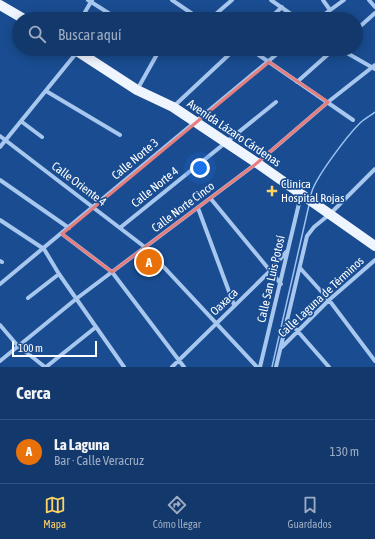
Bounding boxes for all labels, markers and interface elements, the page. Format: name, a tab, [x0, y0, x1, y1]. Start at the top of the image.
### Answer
search box	[12, 12, 363, 56]
icon: search	[26, 23, 48, 45]
text: Buscar aquí	[58, 26, 121, 43]
street label: Avenida Lázaro Cárdenas	[185, 96, 283, 170]
street label: Calle Norte 3	[109, 135, 161, 183]
your location	[190, 158, 210, 178]
street label: Calle Oriente 4	[49, 159, 109, 209]
street label: Calle Norte 4	[129, 164, 182, 210]
place label: Clinica Hospital Rojas	[281, 177, 344, 205]
street label: Calle Norte Cinco	[149, 179, 217, 235]
marker: Clinica Hospital Rojas	[266, 185, 278, 197]
street label: Calle San Luis Potosí	[254, 234, 288, 324]
pin: A	[136, 247, 162, 277]
street label: Calle Laguna de Términos	[275, 254, 367, 340]
street label: Oaxaca	[207, 285, 241, 319]
scale bar	[12, 339, 97, 358]
text: 100 m	[18, 342, 43, 354]
text: Cerca	[16, 383, 51, 403]
text: La Laguna	[54, 436, 110, 453]
text: A	[26, 444, 32, 459]
text: 130 m	[330, 444, 359, 459]
text: Bar · Calle Veracruz	[54, 453, 144, 468]
tab: Mapa	[43, 494, 66, 530]
tab: Cómo llegar	[153, 494, 201, 530]
tab: Guardados	[288, 494, 332, 530]

